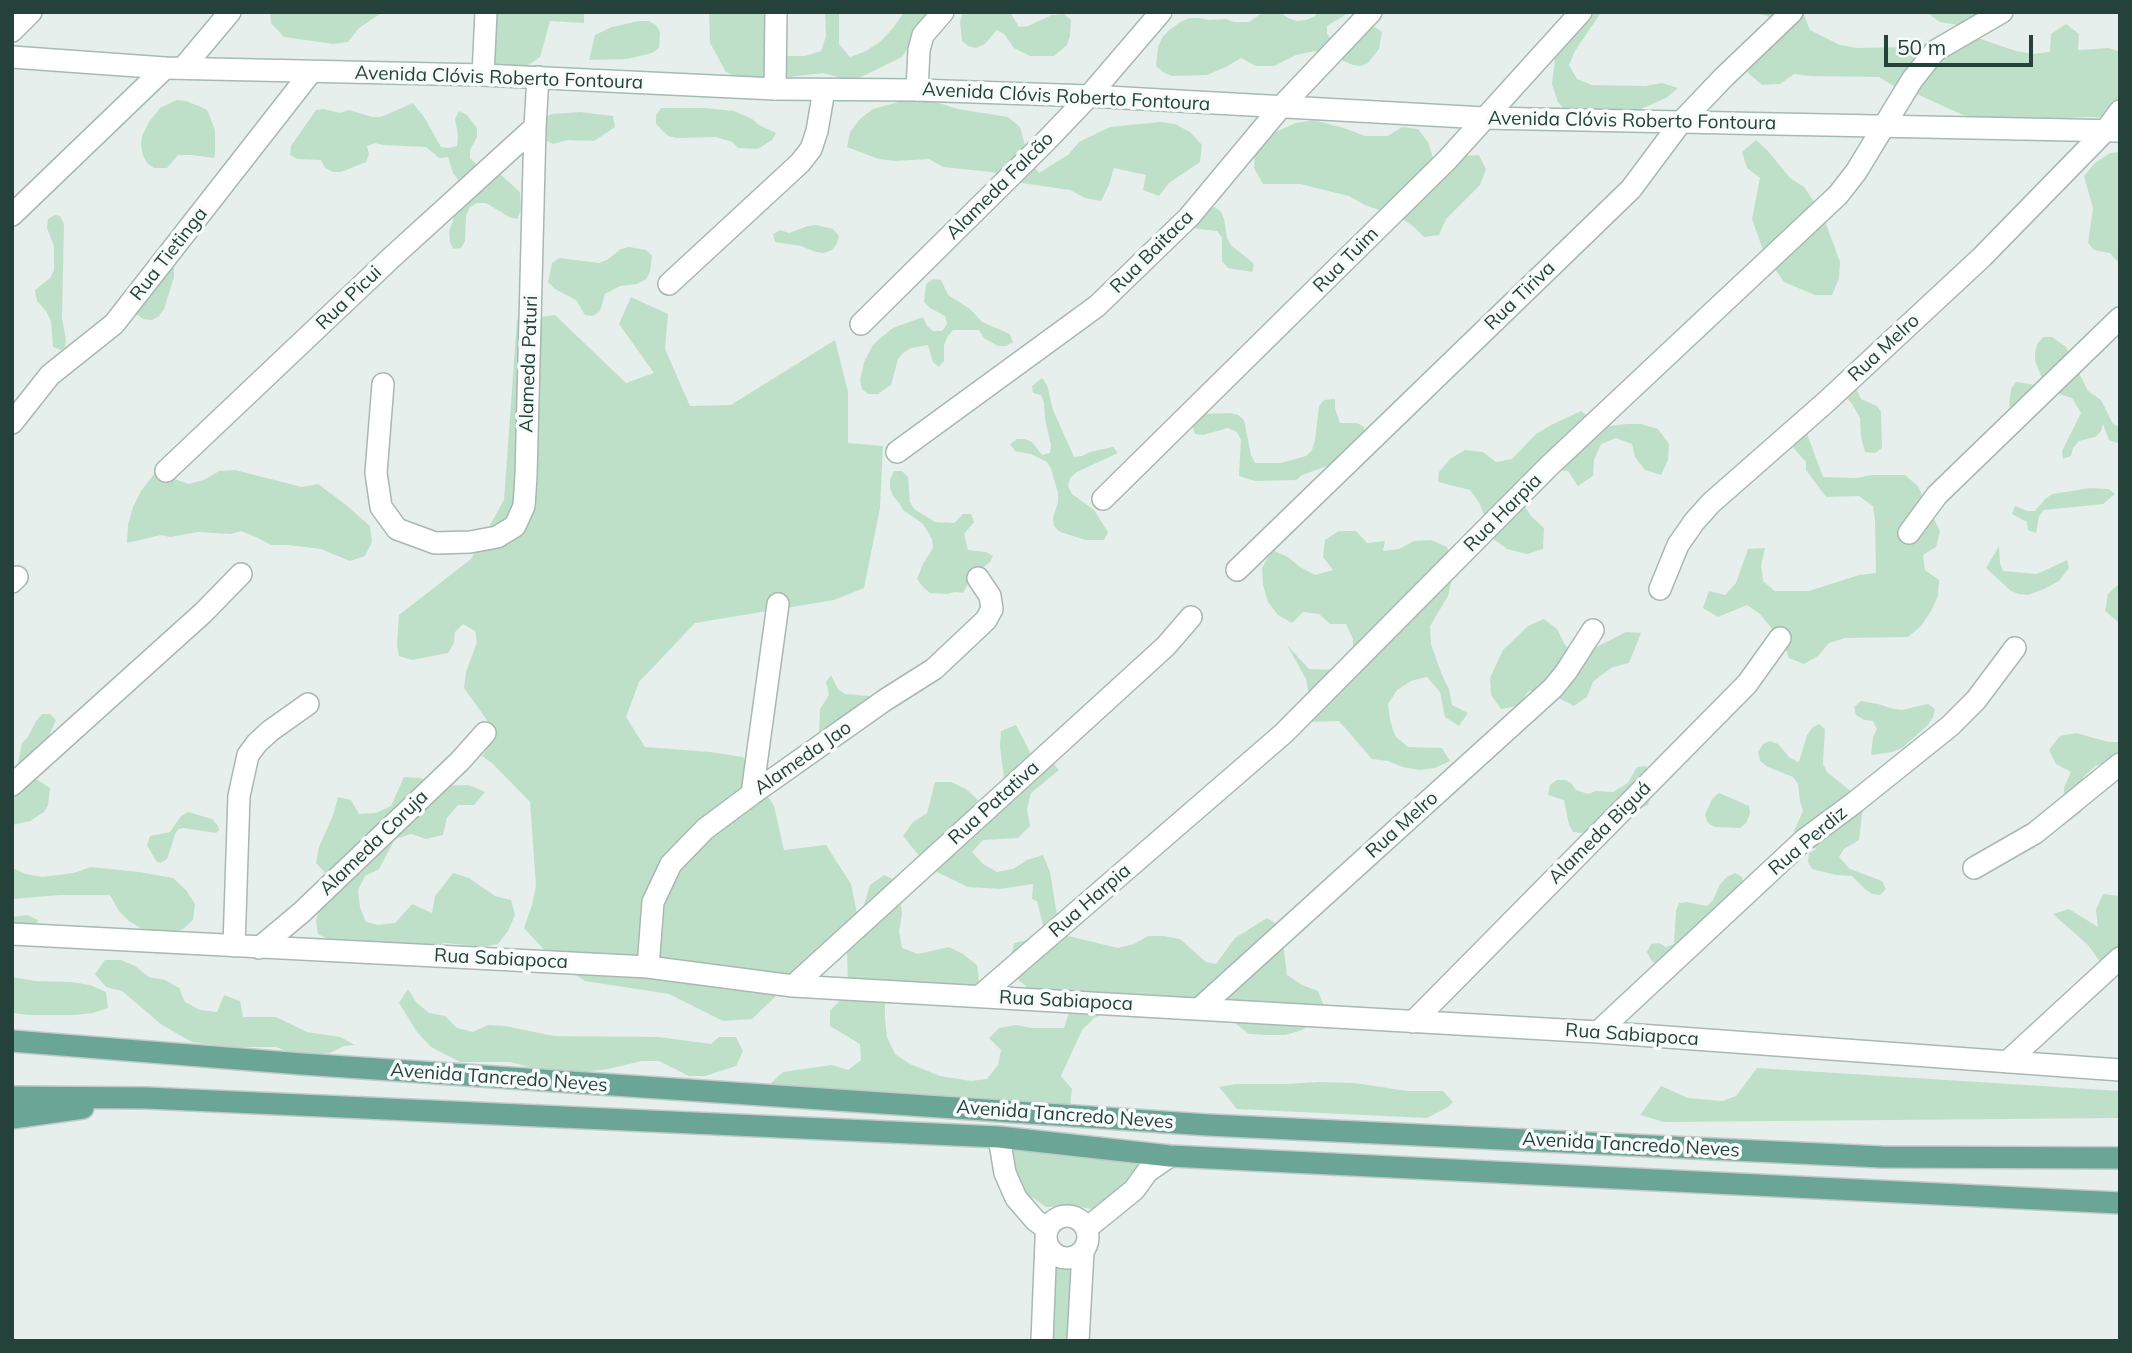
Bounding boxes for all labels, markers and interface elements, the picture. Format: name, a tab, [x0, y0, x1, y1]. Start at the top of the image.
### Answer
scale bar	[1887, 21, 2036, 65]
text: 50 m	[1897, 34, 1946, 60]
street label: Avenida Clóvis Roberto Fontoura	[354, 62, 644, 94]
street label: Avenida Clóvis Roberto Fontoura	[921, 78, 1211, 116]
street label: Avenida Clóvis Roberto Fontoura	[1488, 107, 1776, 135]
street label: Alameda Falcão	[942, 128, 1058, 244]
street label: Rua Tietinga	[126, 203, 212, 305]
street label: Rua Baitaca	[1106, 206, 1198, 298]
street label: Rua Tuim	[1309, 223, 1383, 297]
street label: Rua Tiriva	[1480, 257, 1560, 335]
street label: Rua Picui	[311, 261, 387, 335]
street label: Alameda Paturi	[515, 295, 543, 433]
street label: Rua Melro	[1844, 309, 1924, 387]
street label: Rua Harpia	[1459, 469, 1547, 557]
street label: Alameda Jao	[750, 716, 856, 800]
street label: Rua Patativa	[944, 756, 1044, 850]
street label: Alameda Biguá	[1544, 777, 1656, 889]
street label: Alameda Coruja	[315, 786, 433, 900]
street label: Rua Melro	[1361, 787, 1443, 863]
street label: Rua Perdiz	[1764, 802, 1852, 880]
street label: Rua Harpia	[1045, 859, 1135, 943]
street label: Rua Sabiapoca	[433, 944, 569, 974]
street label: Rua Sabiapoca	[998, 986, 1134, 1016]
street label: Rua Sabiapoca	[1564, 1019, 1700, 1051]
street label: Avenida Tancredo Neves	[390, 1059, 608, 1097]
street label: Avenida Tancredo Neves	[956, 1096, 1174, 1134]
street label: Avenida Tancredo Neves	[1522, 1128, 1740, 1162]

